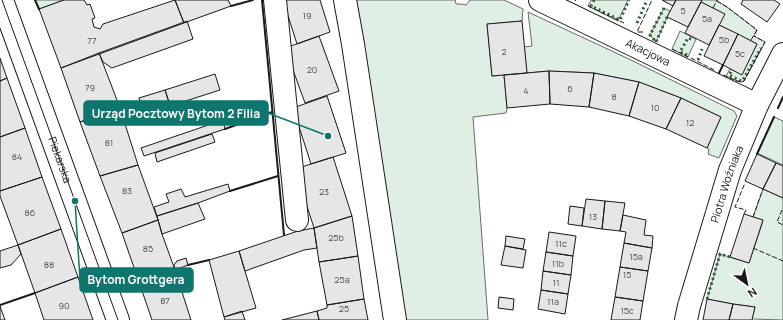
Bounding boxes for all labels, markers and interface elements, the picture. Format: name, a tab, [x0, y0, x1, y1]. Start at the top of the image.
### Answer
house number: 5	[680, 4, 686, 17]
house number: 19	[302, 9, 312, 22]
house number: 5a	[702, 12, 712, 25]
house number: 5b	[719, 33, 729, 46]
house number: 77	[87, 34, 97, 47]
street label: Akacjowa	[623, 35, 673, 69]
house number: 2	[501, 45, 507, 58]
house number: 5c	[735, 47, 745, 60]
house number: 20	[307, 63, 317, 76]
house number: 79	[85, 81, 95, 94]
house number: 6	[567, 82, 573, 95]
house number: 4	[523, 84, 529, 97]
house number: 8	[611, 90, 617, 103]
callout: Urząd Pocztowy Bytom 2 Filia	[84, 101, 268, 125]
house number: 10	[651, 101, 660, 114]
text: Urząd Pocztowy Bytom 2 Filia	[92, 105, 260, 122]
house number: 12	[686, 116, 694, 129]
street label: Piekarska	[45, 134, 76, 185]
house number: 81	[105, 136, 113, 149]
street label: Piotra Woźniaka	[707, 143, 746, 224]
house number: 84	[12, 150, 22, 163]
house number: 83	[122, 184, 132, 197]
house number: 23	[319, 185, 329, 198]
house number: 86	[25, 206, 36, 219]
house number: 13	[589, 210, 597, 223]
house number: 25b	[328, 231, 344, 244]
house number: 11c	[555, 237, 567, 250]
house number: 85	[143, 242, 153, 255]
house number: 15a	[629, 250, 643, 263]
house number: 11b	[552, 257, 564, 270]
house number: 88	[44, 258, 54, 271]
north arrow	[727, 264, 767, 304]
callout: Bytom Grottgera	[80, 268, 193, 292]
house number: 15	[623, 268, 631, 281]
text: Bytom Grottgera	[88, 271, 185, 288]
house number: 25a	[334, 273, 350, 286]
house number: 11	[552, 276, 560, 289]
text: N	[745, 284, 760, 301]
house number: 87	[160, 294, 170, 307]
house number: 11a	[547, 295, 559, 308]
house number: 90	[58, 299, 70, 312]
house number: 25	[339, 302, 349, 315]
house number: 15c	[620, 304, 634, 317]

